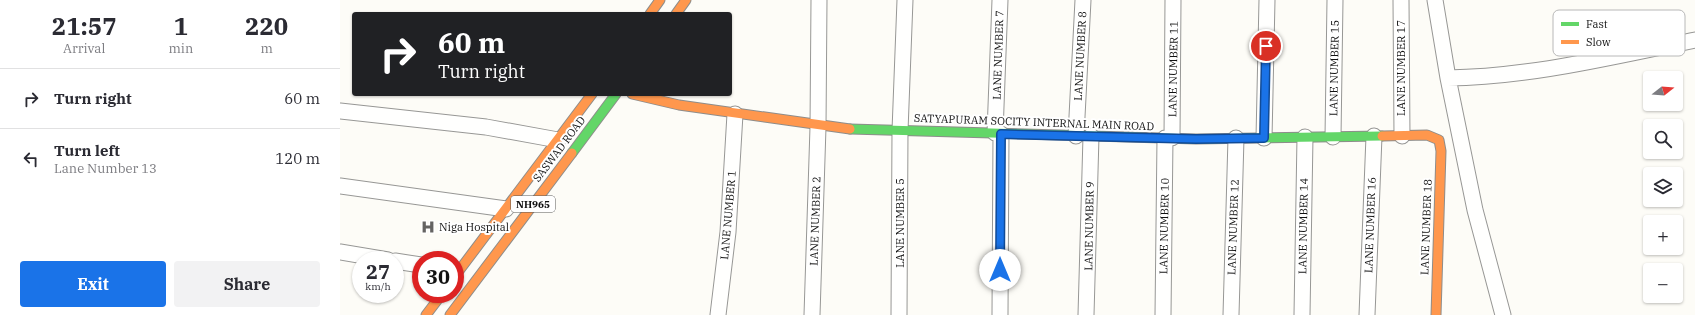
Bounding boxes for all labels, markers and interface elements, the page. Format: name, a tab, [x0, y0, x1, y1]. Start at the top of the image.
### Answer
text: 21:57	[52, 10, 117, 42]
text: 1	[174, 10, 188, 42]
text: 220	[245, 10, 288, 42]
street label: LANE NUMBER 7	[989, 10, 1007, 100]
legend	[1553, 10, 1685, 56]
street label: LANE NUMBER 8	[1071, 11, 1089, 101]
text: Fast	[1586, 17, 1608, 31]
street label: LANE NUMBER 15	[1326, 20, 1342, 116]
street label: LANE NUMBER 17	[1394, 20, 1408, 116]
street label: LANE NUMBER 11	[1165, 21, 1181, 117]
text: 60 m	[438, 24, 505, 61]
icon: right	[372, 28, 424, 80]
pin	[1249, 29, 1283, 63]
icon: arrive	[1255, 35, 1277, 57]
text: Slow	[1586, 35, 1611, 49]
text: Arrival	[63, 40, 105, 57]
text: min	[168, 40, 193, 57]
text: m	[260, 40, 273, 57]
text: Turn right	[438, 60, 525, 83]
north arrow	[1643, 71, 1683, 111]
map controls	[1643, 71, 1683, 303]
icon: right	[20, 88, 42, 110]
text: Turn right	[54, 89, 132, 108]
text: 60 m	[284, 89, 320, 108]
street label: SATYAPURAM SOCITY INTERNAL MAIN ROAD	[914, 111, 1155, 133]
street label: SASWAD ROAD	[530, 113, 588, 185]
button: search	[1643, 119, 1683, 159]
text: Turn left	[54, 141, 120, 160]
icon: left	[20, 148, 42, 170]
text: 120 m	[275, 149, 320, 168]
text: Lane Number 13	[54, 160, 157, 177]
button: layers	[1643, 167, 1683, 207]
street label: LANE NUMBER 1	[717, 170, 739, 260]
street label: LANE NUMBER 2	[806, 176, 824, 266]
street label: LANE NUMBER 10	[1156, 177, 1172, 274]
street label: LANE NUMBER 14	[1295, 177, 1311, 274]
street label: LANE NUMBER 16	[1361, 177, 1379, 273]
street label: LANE NUMBER 5	[893, 178, 907, 268]
street label: LANE NUMBER 12	[1224, 179, 1242, 275]
street label: LANE NUMBER 18	[1417, 179, 1435, 275]
street label: LANE NUMBER 9	[1081, 181, 1097, 271]
road number: NH965	[511, 196, 555, 212]
button: +	[1643, 215, 1683, 255]
hospital icon: Niga Hospital	[420, 219, 436, 235]
place label: Niga Hospital	[439, 220, 509, 234]
position arrow	[979, 249, 1021, 291]
speed limit sign: 30	[412, 251, 464, 303]
text: 27	[366, 258, 390, 285]
button: Exit	[20, 261, 166, 307]
button: Share	[174, 261, 320, 307]
button: −	[1643, 263, 1683, 303]
text: km/h	[365, 280, 391, 293]

